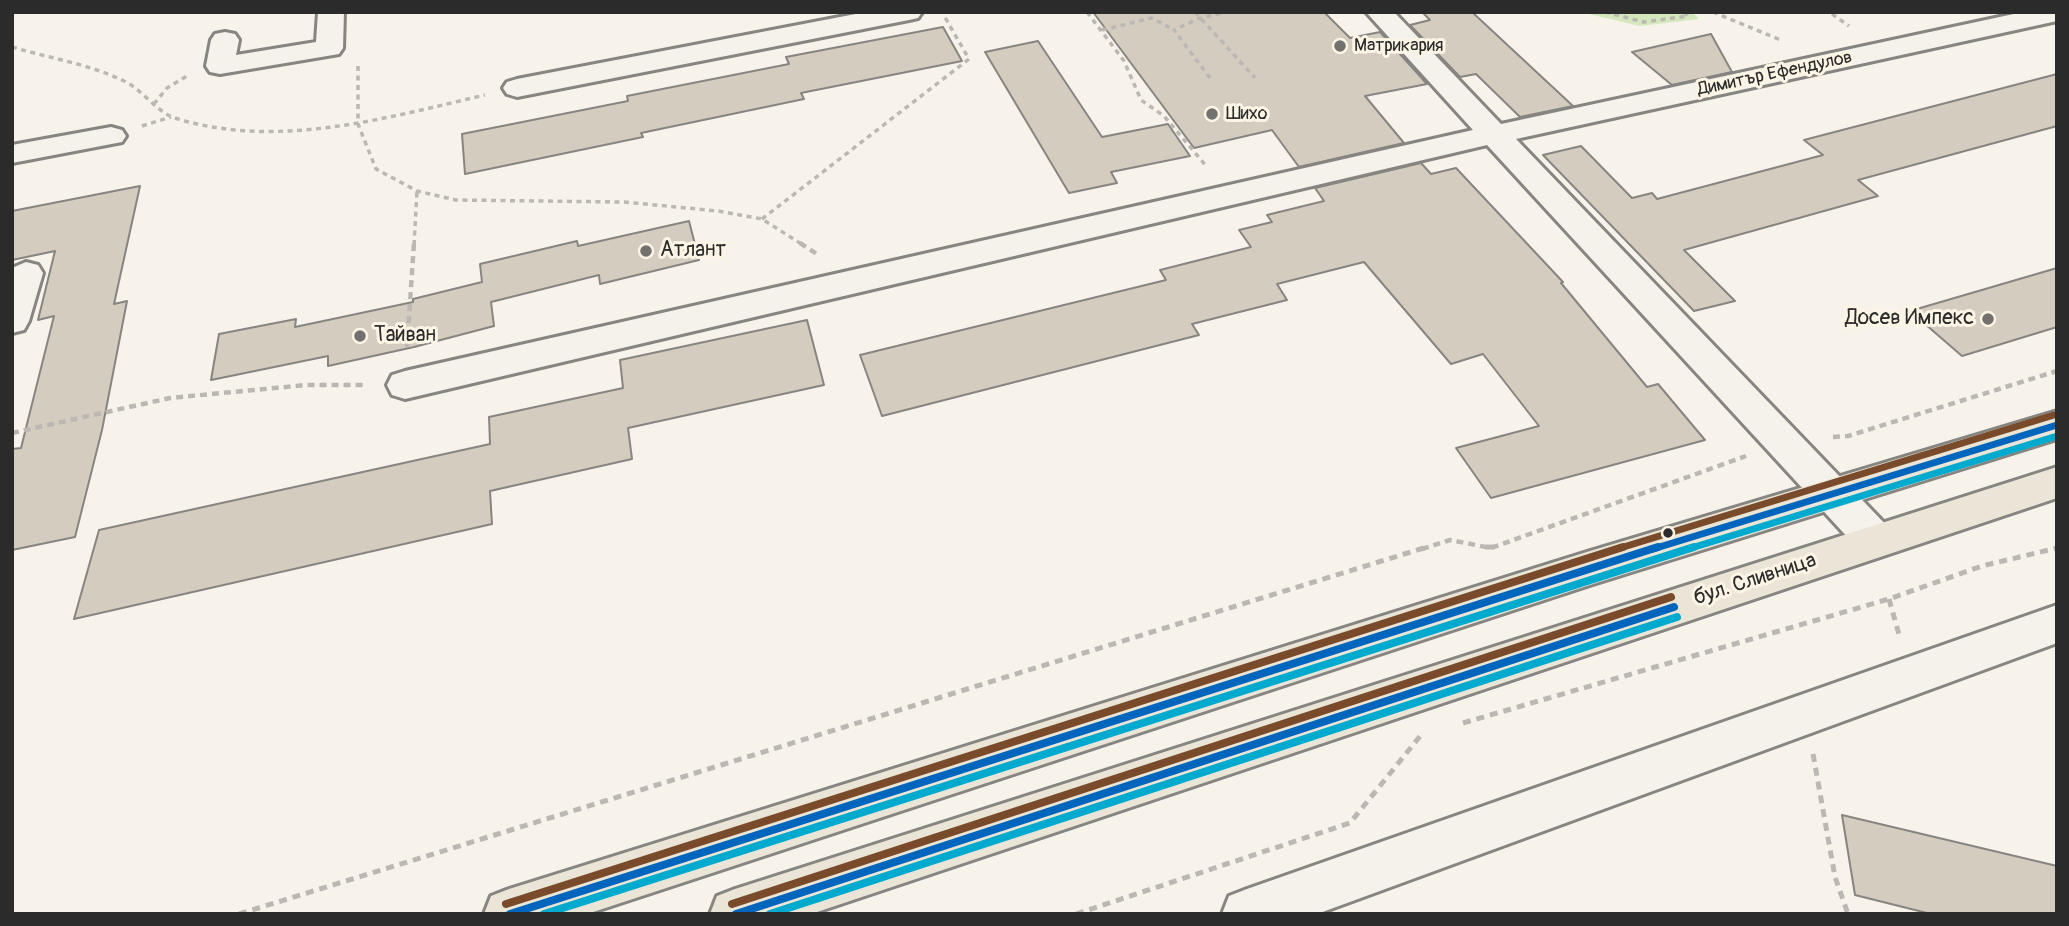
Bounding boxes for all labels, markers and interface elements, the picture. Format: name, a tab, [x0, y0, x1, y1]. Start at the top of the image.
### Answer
place label: Матрикария	[1354, 35, 1443, 57]
marker: Матрикария	[1332, 38, 1348, 54]
street label: Димитър Ефендулов	[1696, 47, 1854, 101]
place label: Шихо	[1226, 103, 1267, 125]
marker: Шихо	[1204, 106, 1220, 122]
place label: Атлант	[660, 238, 726, 264]
marker: Атлант	[638, 243, 654, 259]
place label: Досев Импекс	[1845, 306, 1974, 332]
marker: Досев Импекс	[1980, 311, 1996, 327]
place label: Тайван	[374, 323, 436, 349]
marker: Тайван	[352, 328, 368, 344]
unlabelled marker	[1661, 526, 1675, 540]
street label: бул. Сливница	[1690, 548, 1820, 612]

